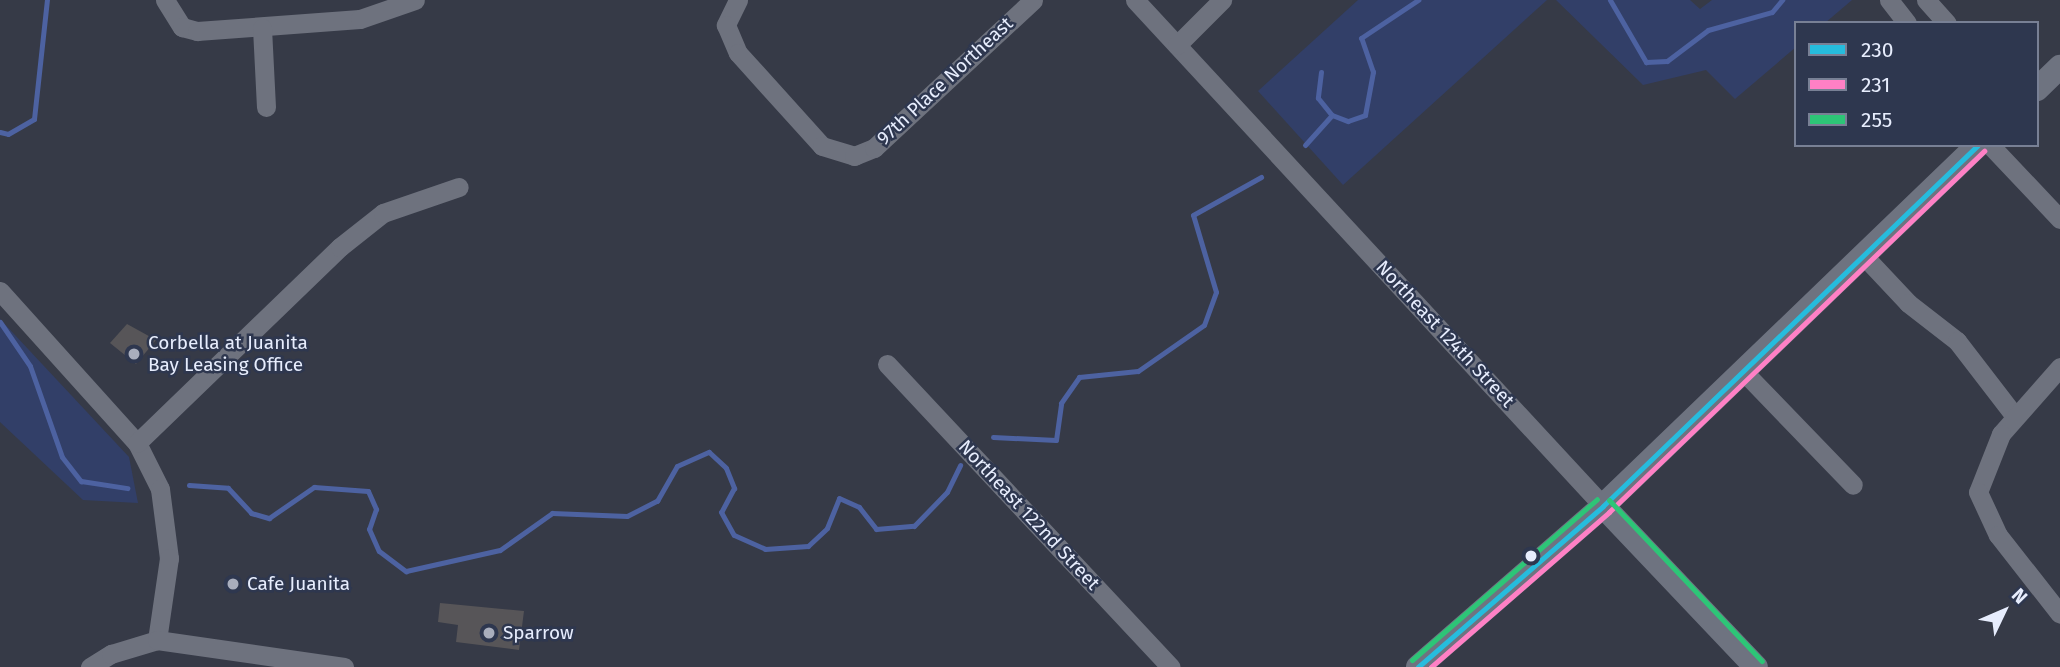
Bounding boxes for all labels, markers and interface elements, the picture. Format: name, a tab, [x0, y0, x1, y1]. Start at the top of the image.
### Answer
street label: 97th Place Northeast	[872, 12, 1018, 150]
legend	[1794, 21, 2039, 147]
text: 230	[1861, 37, 1894, 63]
text: 231	[1861, 72, 1890, 98]
text: 255	[1861, 107, 1892, 133]
street label: Northeast 124th Street	[1371, 256, 1519, 412]
place label: Corbella at Juanita Bay Leasing Office	[148, 332, 308, 376]
marker: Corbella at Juanita Bay Leasing Office	[126, 346, 142, 362]
street label: Northeast 122nd Street	[954, 435, 1104, 595]
unlabelled marker	[1524, 549, 1538, 563]
place label: Cafe Juanita	[247, 573, 350, 595]
marker: Cafe Juanita	[225, 576, 241, 592]
north arrow	[1969, 576, 2039, 646]
text: N	[2007, 584, 2032, 609]
place label: Sparrow	[503, 622, 574, 644]
marker: Sparrow	[481, 625, 497, 641]

